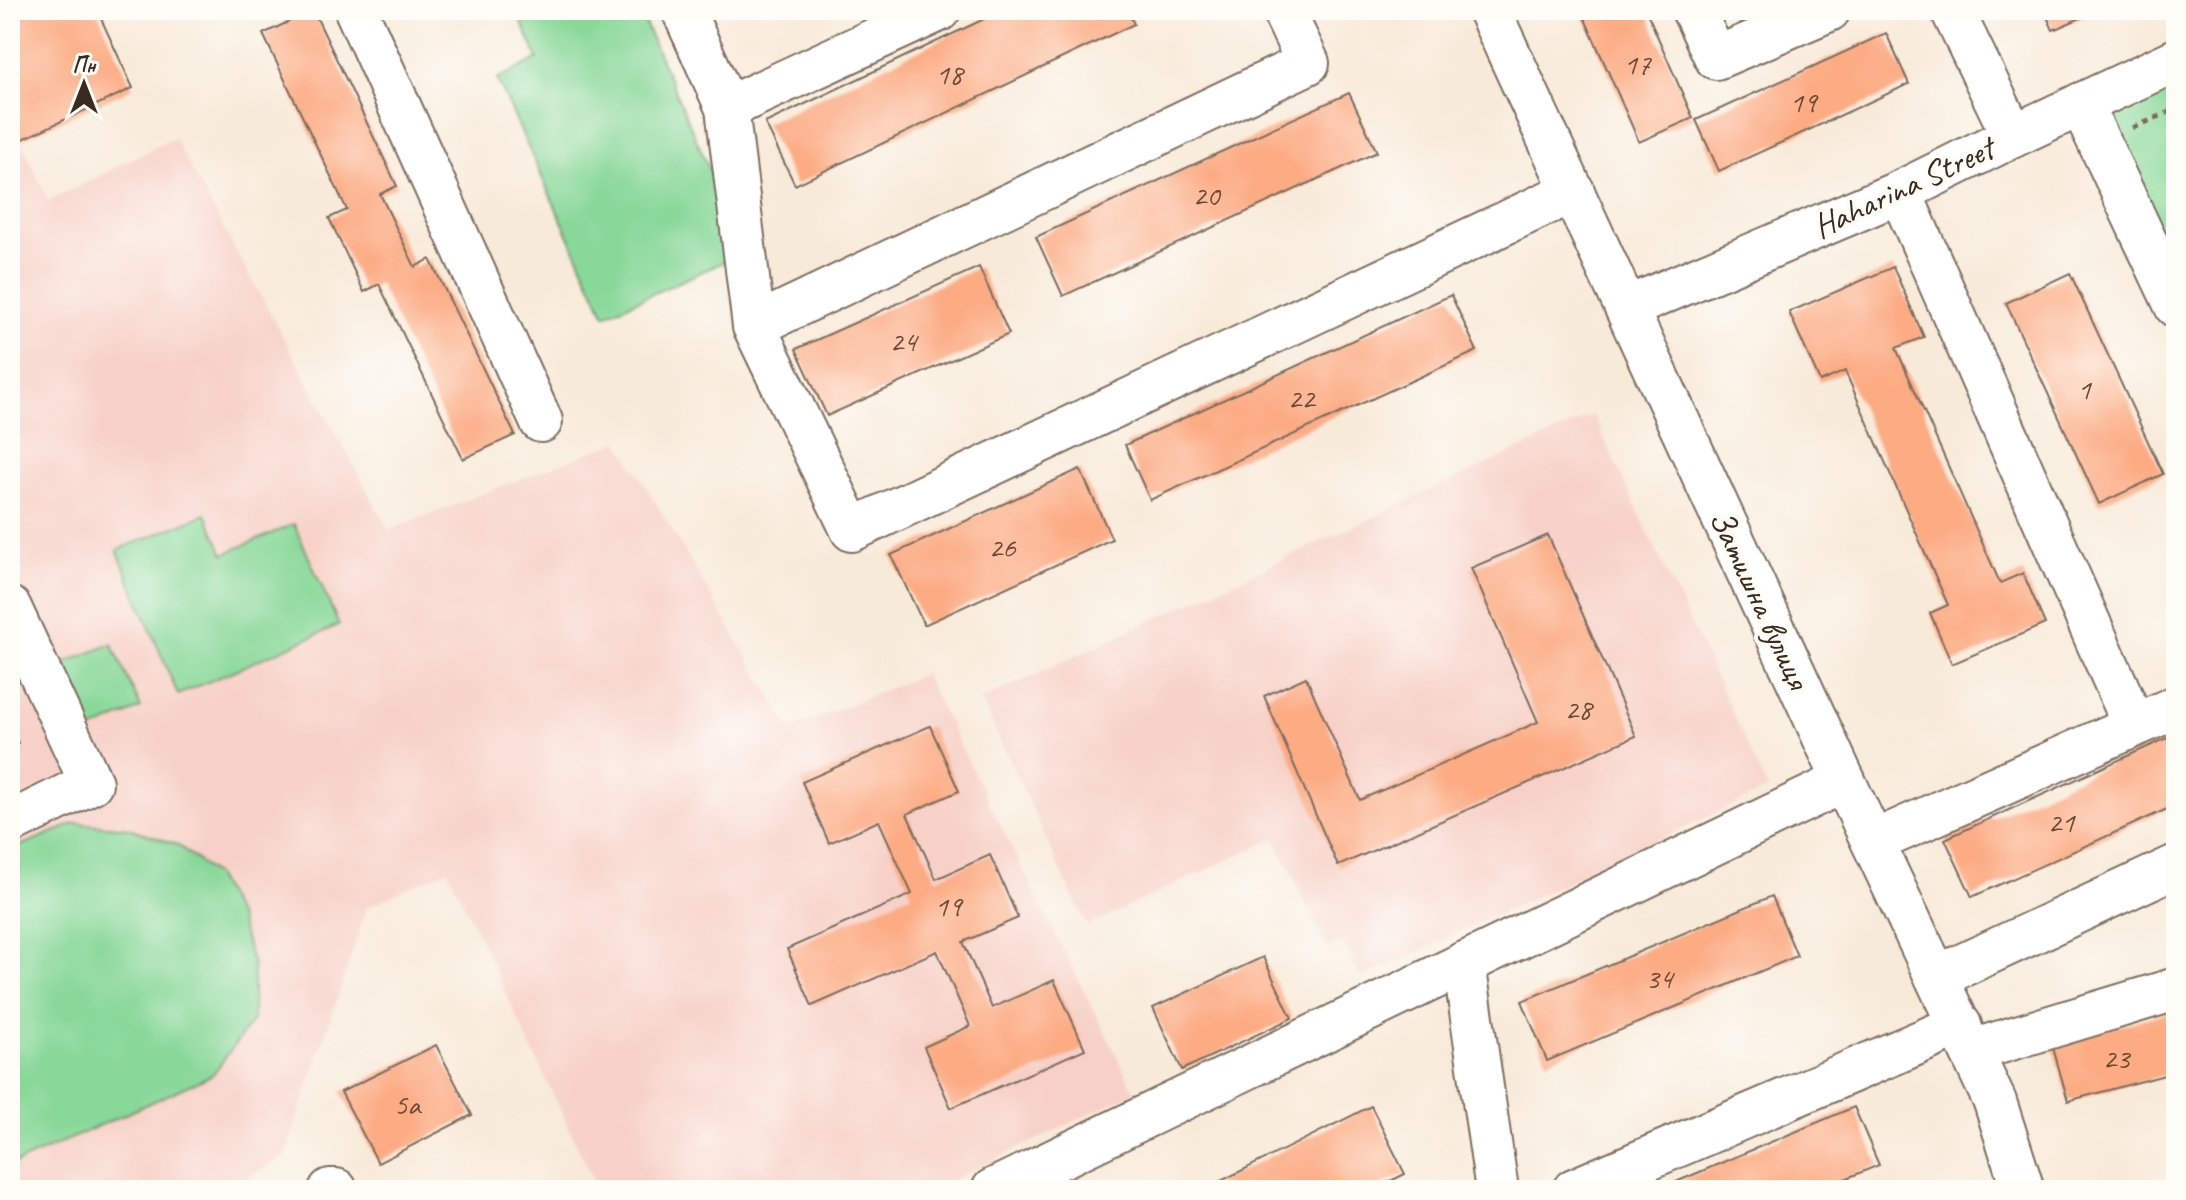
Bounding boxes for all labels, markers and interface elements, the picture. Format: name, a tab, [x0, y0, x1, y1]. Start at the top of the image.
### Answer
north arrow	[44, 44, 124, 124]
house number: 17	[1624, 45, 1652, 83]
text: Пн	[72, 51, 97, 79]
house number: 18	[936, 55, 965, 93]
house number: 19	[1790, 83, 1819, 121]
street label: Haharina Street	[1806, 124, 2004, 248]
house number: 20	[1193, 176, 1222, 214]
house number: 24	[890, 322, 919, 360]
house number: 1	[2077, 370, 2092, 408]
house number: 22	[1288, 379, 1317, 417]
street label: Затишна вулиця	[1700, 503, 1821, 697]
house number: 26	[989, 528, 1017, 566]
house number: 28	[1565, 690, 1594, 728]
house number: 21	[2048, 803, 2076, 841]
house number: 19	[935, 887, 964, 925]
house number: 34	[1646, 959, 1675, 997]
house number: 23	[2103, 1039, 2132, 1077]
house number: 5а	[394, 1085, 422, 1123]

